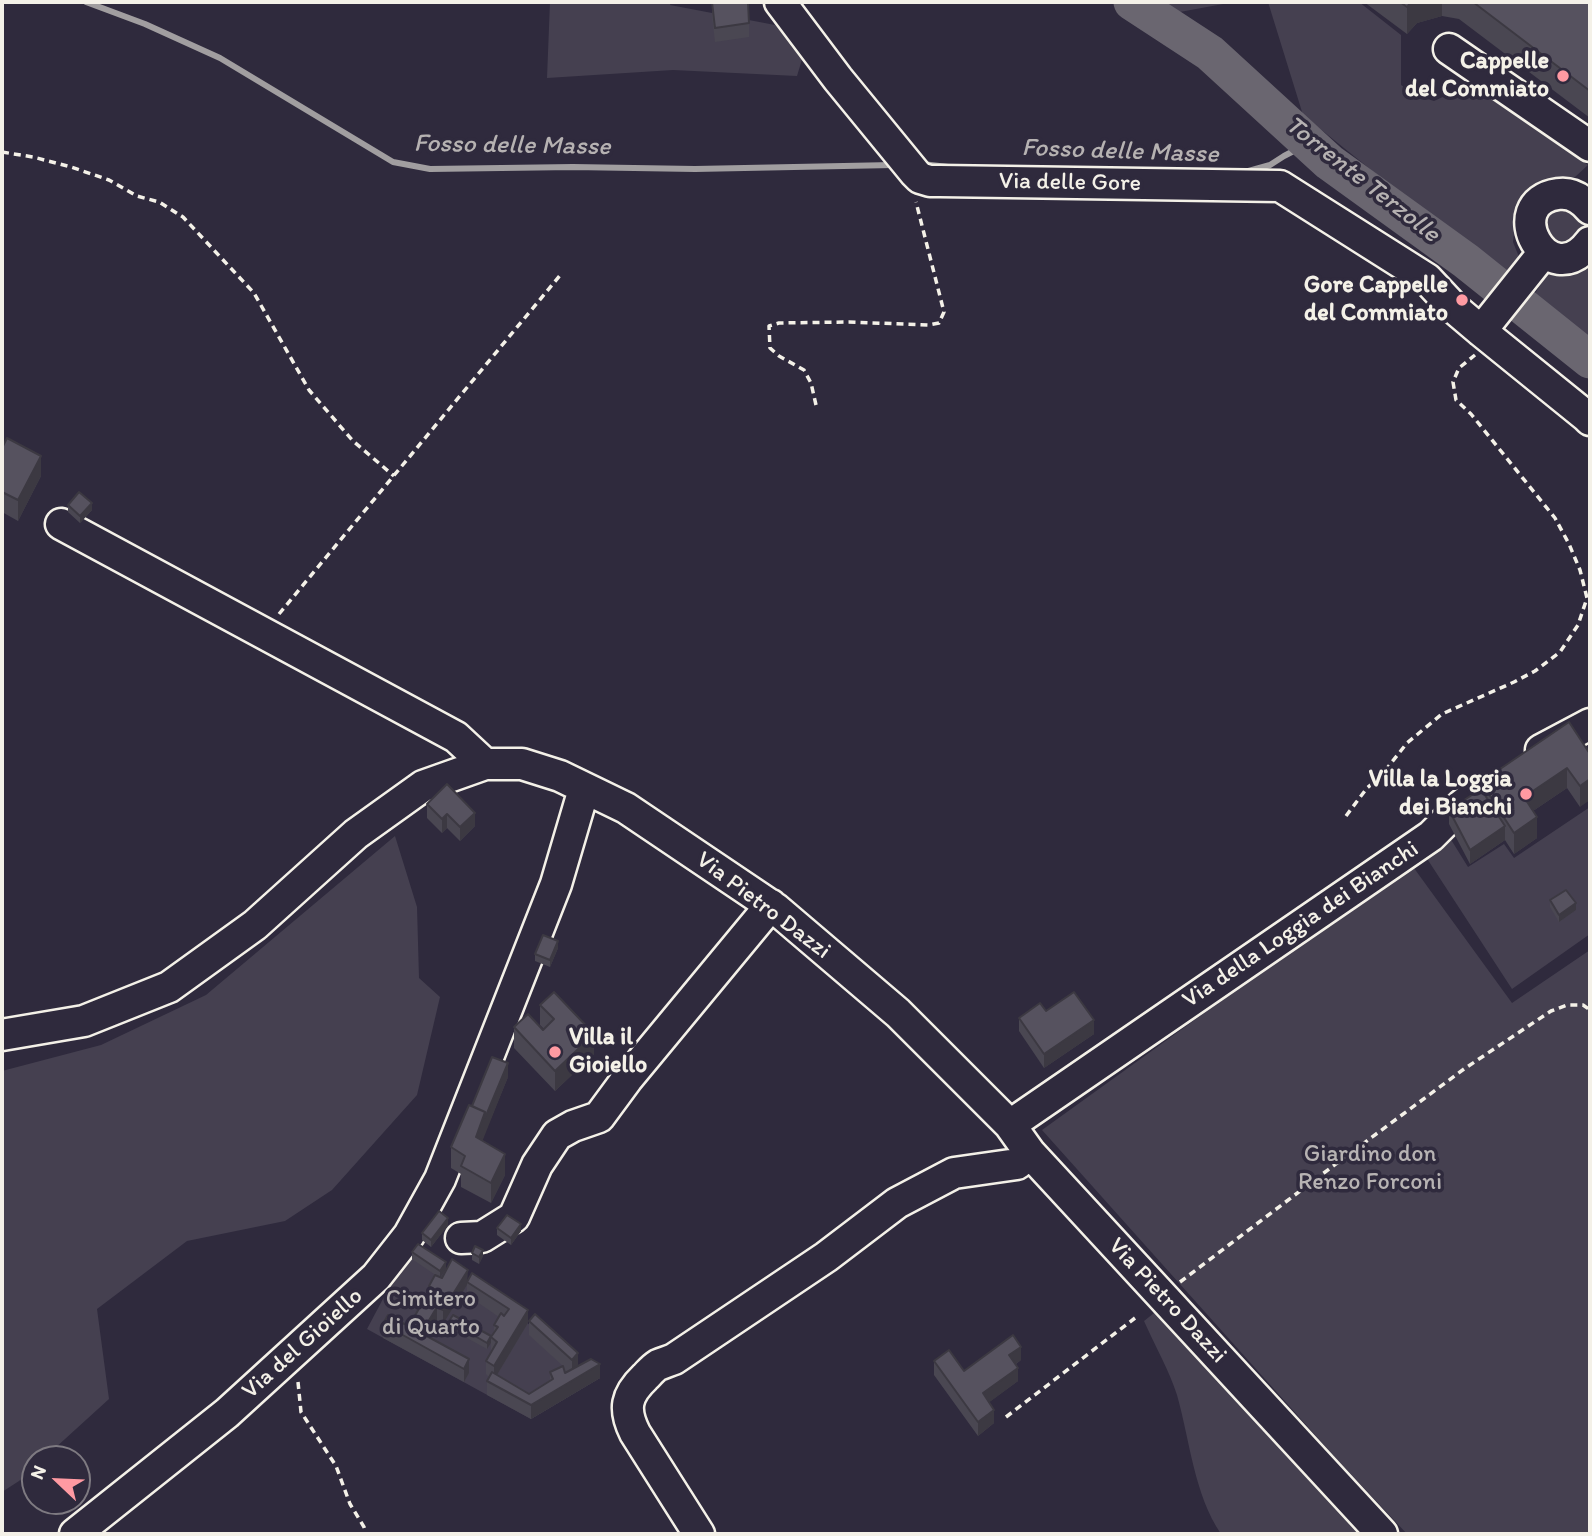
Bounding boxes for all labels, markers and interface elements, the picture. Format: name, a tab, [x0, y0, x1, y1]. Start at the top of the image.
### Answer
place label: Cappelle del Commiato	[1405, 48, 1549, 104]
marker: Cappelle del Commiato	[1555, 68, 1571, 84]
water label: Torrente Terzolle	[1278, 110, 1446, 250]
water label: Fosso delle Masse	[413, 129, 611, 163]
water label: Fosso delle Masse	[1021, 133, 1219, 171]
street label: Via delle Gore	[999, 167, 1141, 199]
place label: Gore Cappelle del Commiato	[1304, 272, 1448, 328]
marker: Gore Cappelle del Commiato	[1454, 292, 1470, 308]
place label: Villa la Loggia dei Bianchi	[1369, 766, 1512, 822]
marker: Villa la Loggia dei Bianchi	[1518, 786, 1534, 802]
street label: Via della Loggia dei Bianchi	[1177, 835, 1425, 1015]
street label: Via Pietro Dazzi	[690, 846, 836, 966]
place label: Villa il Gioiello	[569, 1024, 647, 1080]
marker: Villa il Gioiello	[547, 1044, 563, 1060]
park label: Giardino don Renzo Forconi	[1298, 1141, 1442, 1197]
street label: Via Pietro Dazzi	[1102, 1232, 1232, 1370]
street label: Via del Gioiello	[237, 1282, 369, 1406]
park label: Cimitero di Quarto	[382, 1286, 480, 1342]
north arrow	[21, 1445, 91, 1515]
text: N	[25, 1462, 51, 1483]

